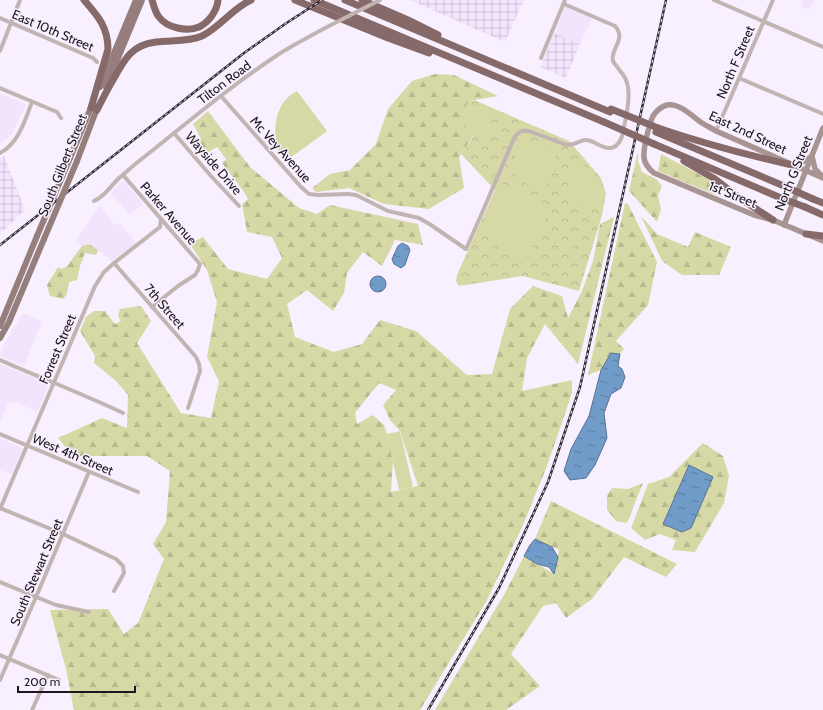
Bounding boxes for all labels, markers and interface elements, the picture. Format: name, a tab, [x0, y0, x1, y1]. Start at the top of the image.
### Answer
street label: East 10th Street	[10, 6, 97, 55]
street label: North F Street	[712, 23, 758, 101]
street label: Tilton Road	[194, 57, 254, 107]
street label: East 2nd Street	[707, 107, 790, 157]
street label: South Gilbert Street	[34, 111, 90, 219]
street label: Mc Vey Avenue	[247, 113, 315, 186]
street label: Wayside Drive	[182, 128, 246, 198]
street label: North G Street	[771, 133, 816, 213]
street label: 1st Street	[707, 177, 760, 211]
street label: Parker Avenue	[137, 178, 201, 248]
street label: 7th Street	[141, 280, 189, 332]
street label: Forrest Street	[35, 311, 79, 386]
street label: West 4th Street	[30, 430, 116, 478]
street label: South Stewart Street	[6, 516, 66, 628]
scale bar	[18, 668, 135, 694]
text: 200 m	[24, 674, 60, 689]

